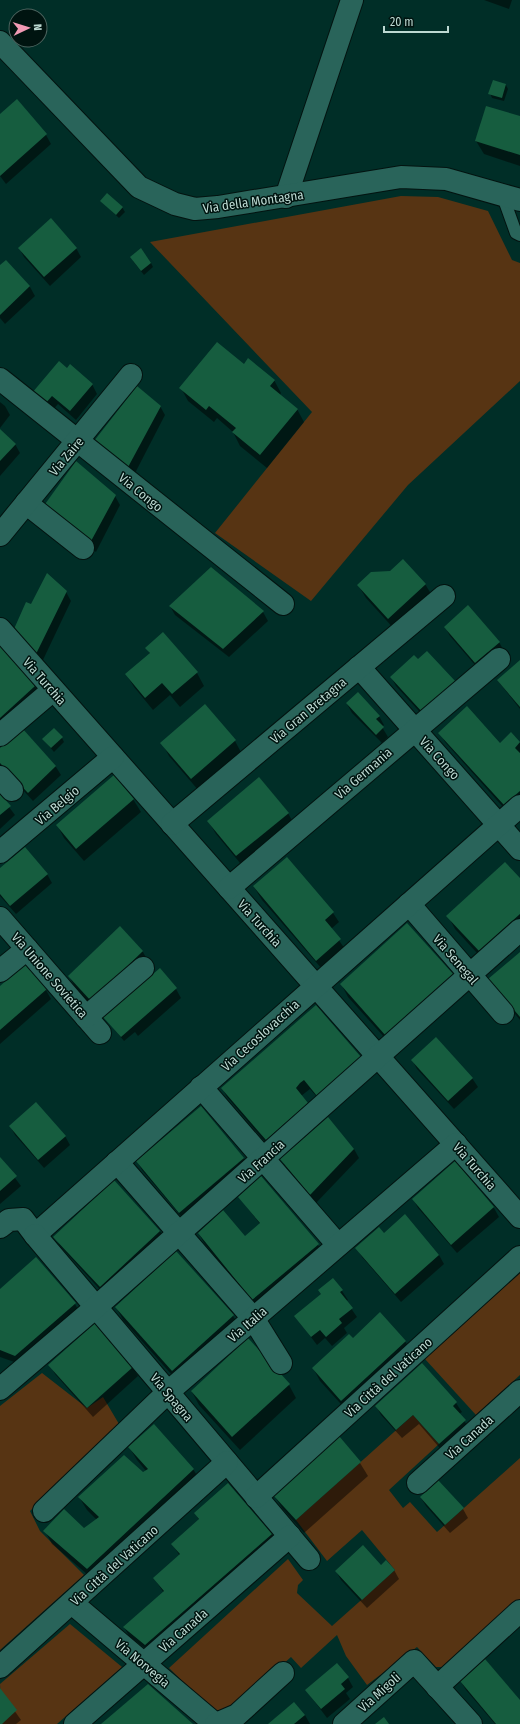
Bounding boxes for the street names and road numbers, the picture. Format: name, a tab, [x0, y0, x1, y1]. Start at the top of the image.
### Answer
street label: Via della Montagna	[202, 187, 304, 216]
street label: Via Zaire	[46, 434, 87, 479]
street label: Via Congo	[116, 470, 166, 515]
street label: Via Turchia	[20, 655, 69, 708]
street label: Via Gran Bretagna	[267, 674, 349, 747]
street label: Via Congo	[417, 734, 463, 783]
street label: Via Germania	[332, 745, 395, 802]
street label: Via Belgio	[32, 783, 82, 828]
street label: Via Turchia	[235, 897, 285, 950]
street label: Via Unione Sovietica	[8, 930, 91, 1021]
street label: Via Senegal	[430, 931, 482, 988]
street label: Via Cecoslovacchia	[218, 997, 302, 1074]
street label: Via Francia	[235, 1137, 288, 1186]
street label: Via Turchia	[450, 1140, 499, 1193]
street label: Via Italia	[225, 1304, 270, 1345]
street label: Via Città del Vaticano	[342, 1334, 435, 1421]
street label: Via Spagna	[147, 1370, 196, 1424]
street label: Via Canada	[442, 1412, 496, 1463]
street label: Via Città del Vaticano	[68, 1522, 161, 1609]
street label: Via Canada	[156, 1605, 210, 1655]
street label: Via Norvegia	[112, 1636, 173, 1691]
street label: Via Migoli	[355, 1670, 403, 1715]

